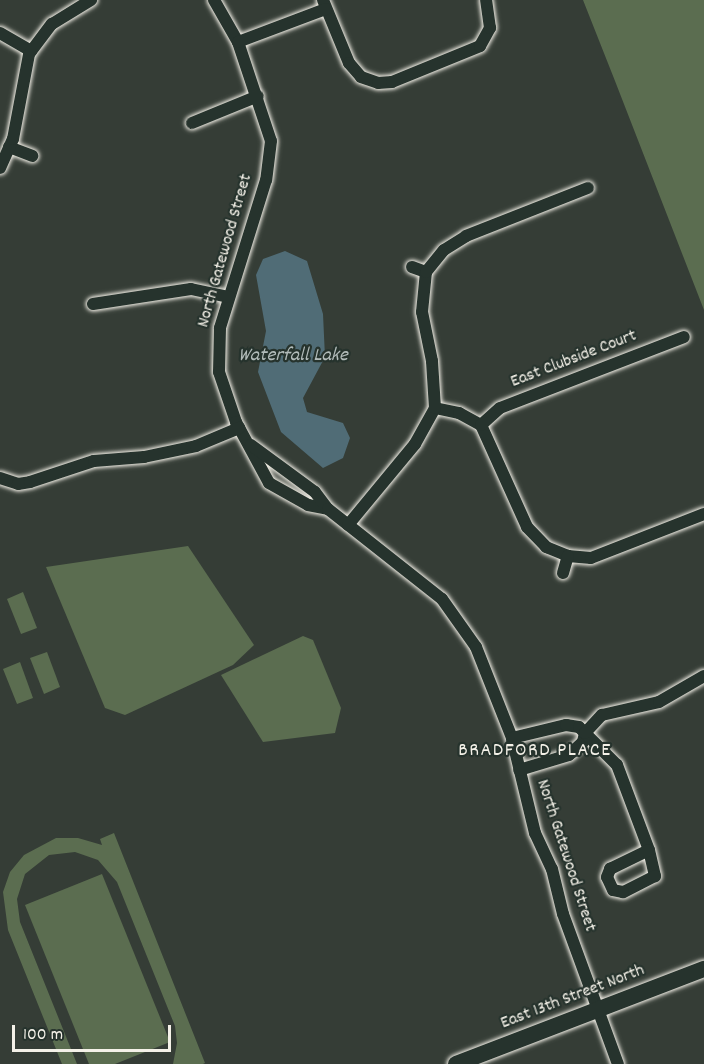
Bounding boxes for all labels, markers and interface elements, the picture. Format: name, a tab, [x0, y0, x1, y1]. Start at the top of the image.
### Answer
street label: North Gatewood Street	[194, 172, 258, 330]
street label: East Clubside Court	[508, 326, 640, 394]
water label: Waterfall Lake	[238, 344, 348, 368]
district label: BRADFORD PLACE	[458, 739, 612, 763]
street label: North Gatewood Street	[530, 777, 600, 935]
street label: East 13th Street North	[498, 961, 648, 1035]
scale bar	[15, 1013, 174, 1051]
text: 100 m	[23, 1023, 63, 1048]

